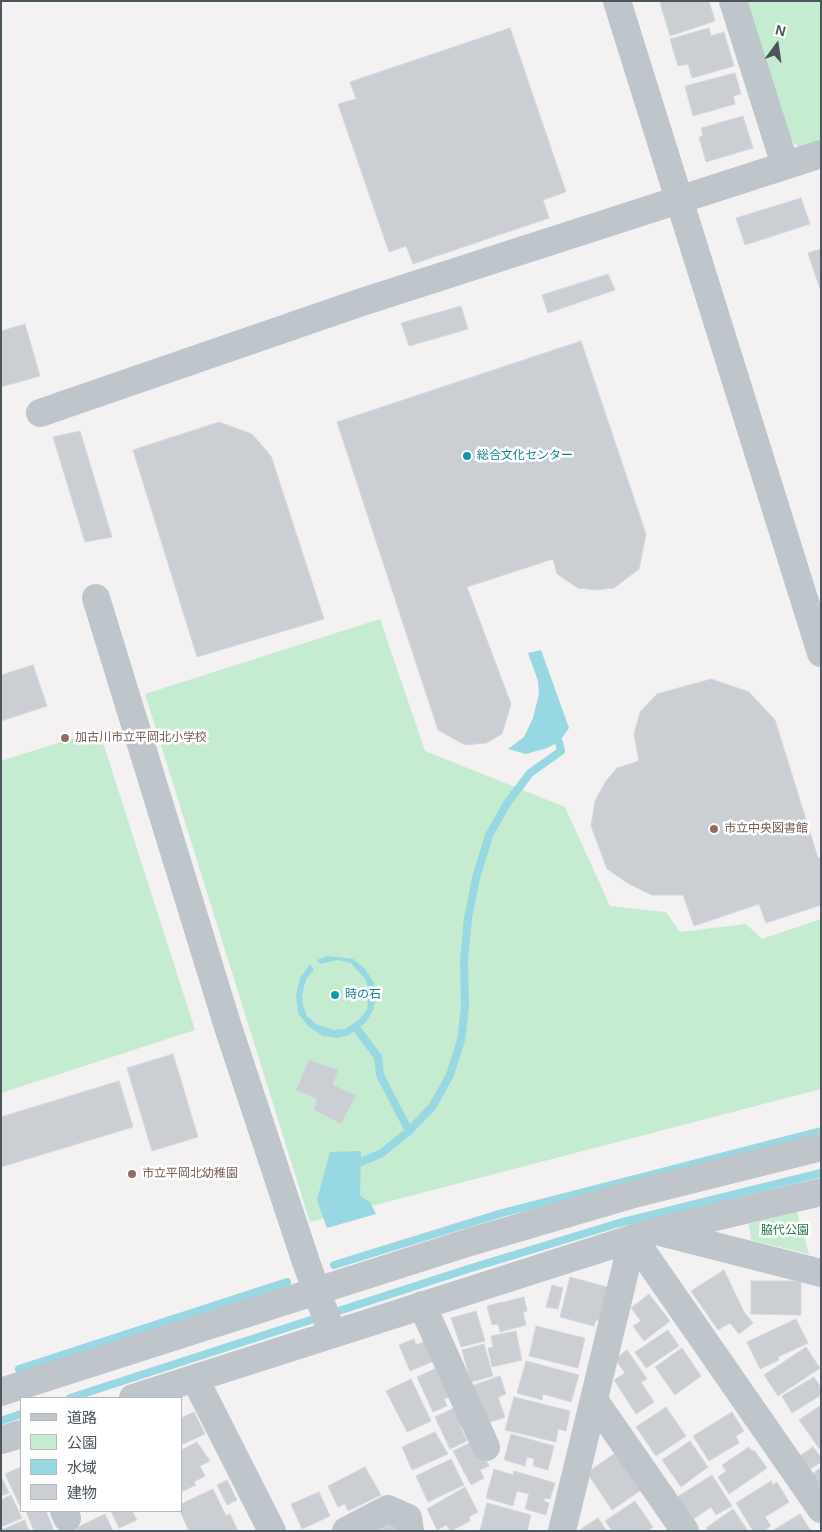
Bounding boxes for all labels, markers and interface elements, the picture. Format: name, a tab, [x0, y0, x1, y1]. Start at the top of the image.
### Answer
north arrow	[752, 20, 802, 70]
text: N	[774, 21, 787, 39]
place label: 総合文化センター	[477, 449, 573, 463]
marker: 総合文化センター	[461, 450, 473, 462]
place label: 加古川市立平岡北小学校	[75, 731, 207, 745]
marker: 加古川市立平岡北小学校	[59, 732, 71, 744]
place label: 市立中央図書館	[724, 822, 808, 836]
marker: 市立中央図書館	[708, 823, 720, 835]
place label: 時の石	[345, 988, 381, 1002]
marker: 時の石	[329, 989, 341, 1001]
place label: 市立平岡北幼稚園	[142, 1167, 238, 1181]
marker: 市立平岡北幼稚園	[126, 1168, 138, 1180]
park label: 脇代公園	[761, 1224, 809, 1238]
legend	[20, 1397, 182, 1512]
text: 道路	[67, 1409, 97, 1426]
text: 公園	[67, 1434, 97, 1451]
text: 水域	[67, 1459, 97, 1476]
text: 建物	[67, 1484, 97, 1501]

